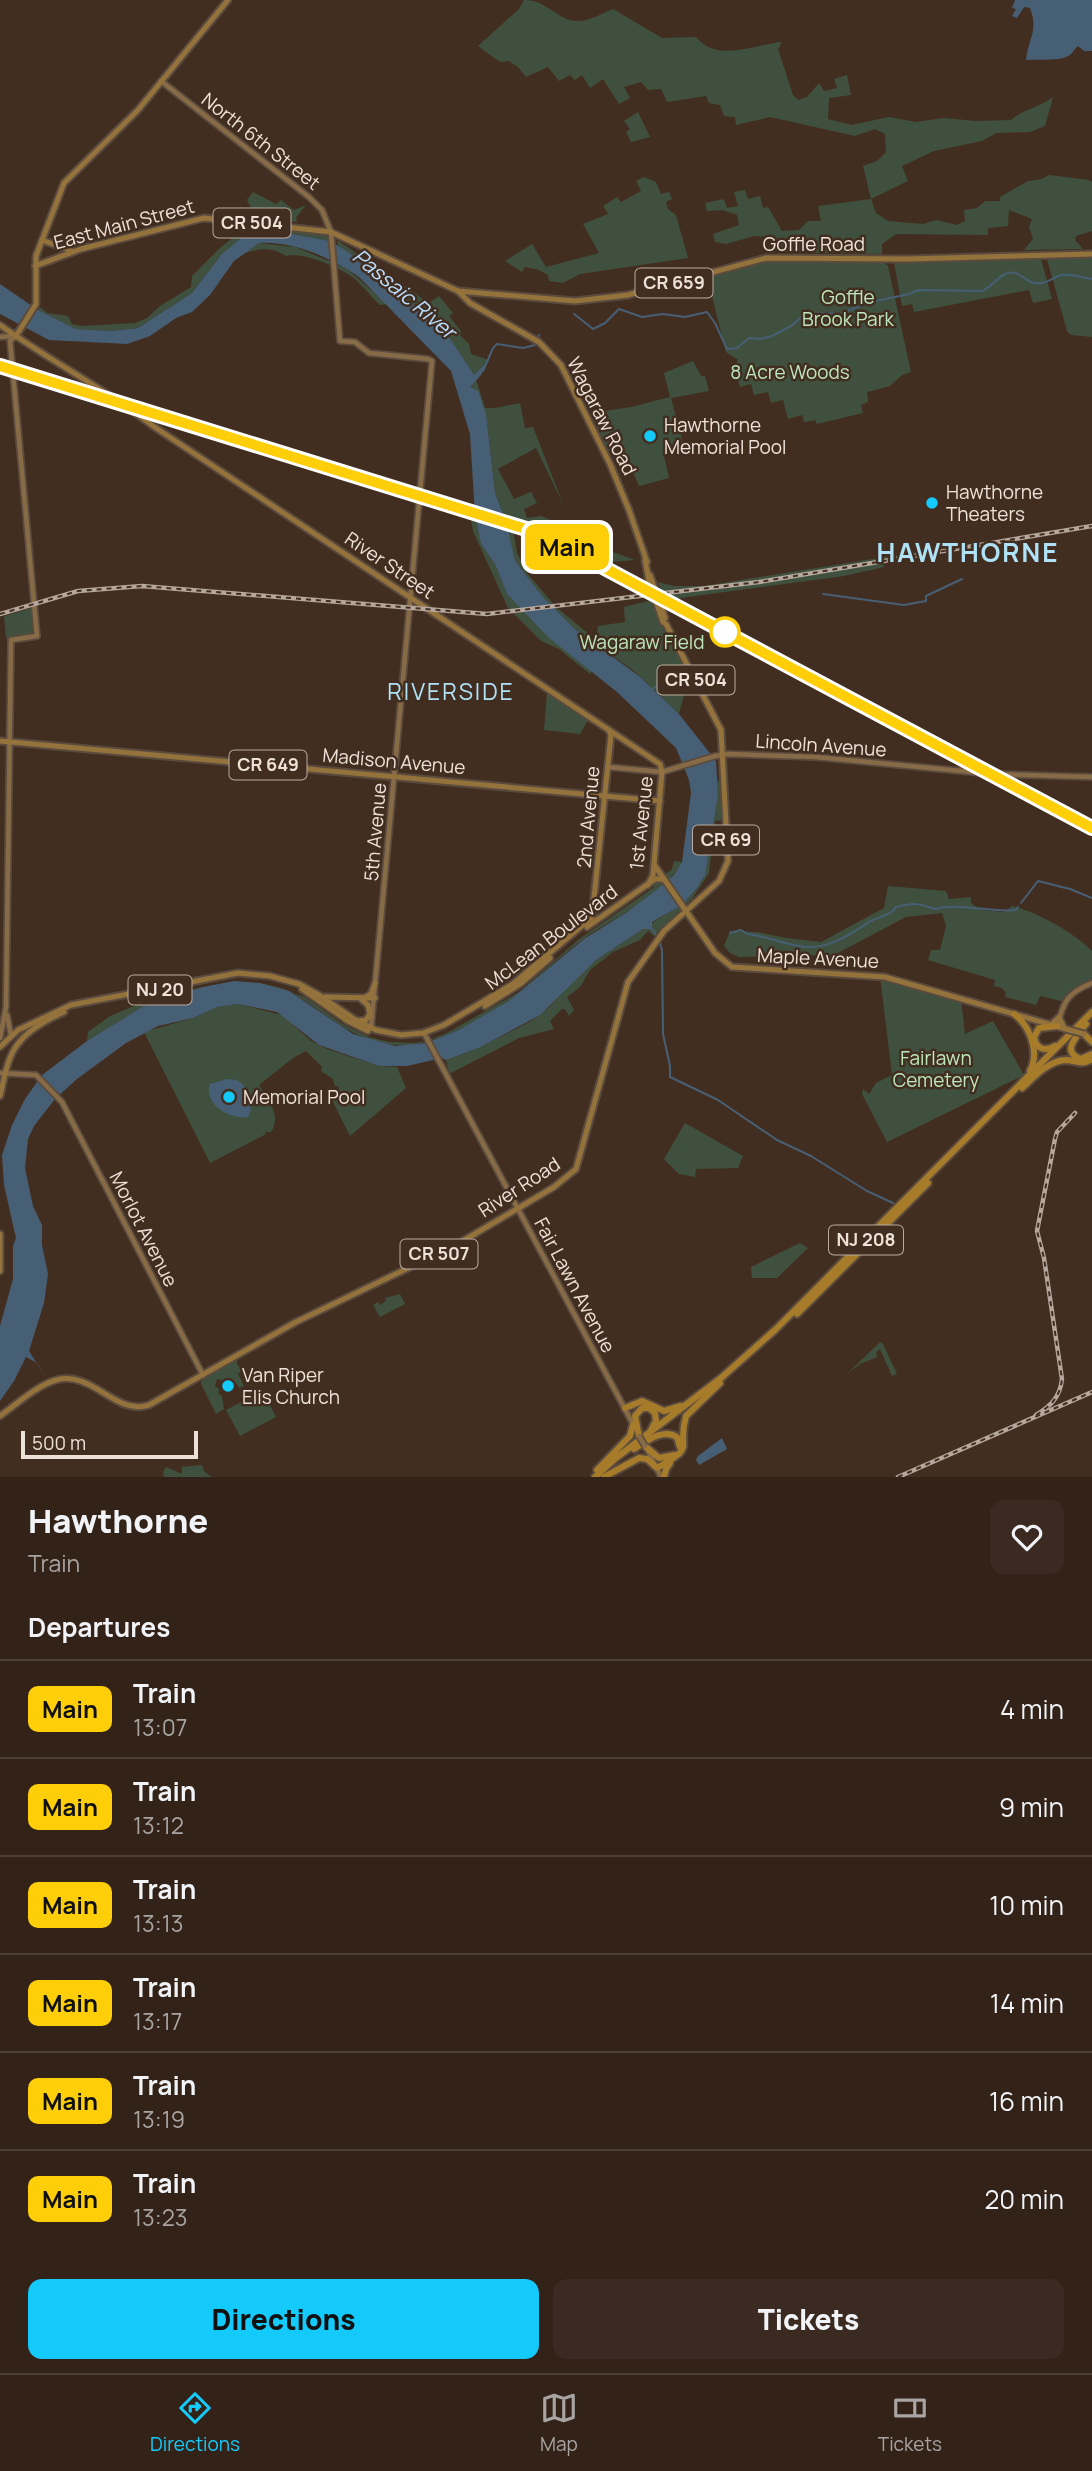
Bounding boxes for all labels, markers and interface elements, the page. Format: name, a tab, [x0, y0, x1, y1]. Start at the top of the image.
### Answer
street label: North 6th Street	[196, 86, 326, 196]
street label: East Main Street	[51, 193, 197, 255]
road number: CR 504	[214, 208, 290, 238]
street label: Goffle Road	[763, 231, 865, 257]
water label: Passaic River	[347, 242, 464, 346]
road number: CR 659	[636, 268, 712, 298]
park label: Goffle Brook Park	[802, 284, 895, 332]
street label: Wagaraw Road	[561, 352, 643, 480]
park label: 8 Acre Woods	[730, 359, 850, 385]
place label: Hawthorne Memorial Pool	[664, 412, 786, 460]
marker: Hawthorne Memorial Pool	[642, 428, 658, 444]
place label: Hawthorne Theaters	[946, 479, 1043, 527]
marker: Hawthorne Theaters	[924, 495, 940, 511]
line badge: Main	[518, 524, 616, 570]
street label: River Street	[340, 525, 440, 605]
text: Main	[539, 530, 595, 563]
district label: HAWTHORNE	[877, 534, 1059, 570]
unlabelled marker	[710, 617, 740, 647]
park label: Wagaraw Field	[579, 629, 705, 655]
road number: CR 504	[658, 666, 734, 694]
district label: RIVERSIDE	[387, 675, 515, 707]
street label: Lincoln Avenue	[755, 727, 887, 763]
street label: Madison Avenue	[321, 742, 467, 780]
road number: CR 649	[230, 750, 306, 780]
street label: 2nd Avenue	[571, 765, 605, 869]
street label: 1st Avenue	[623, 775, 659, 871]
street label: 5th Avenue	[358, 782, 392, 882]
road number: CR 69	[693, 826, 759, 854]
street label: McLean Boulevard	[479, 879, 623, 995]
street label: Maple Avenue	[756, 942, 880, 974]
road number: NJ 20	[128, 975, 192, 1004]
park label: Fairlawn Cemetery	[893, 1045, 979, 1093]
place label: Memorial Pool	[243, 1084, 365, 1110]
marker: Memorial Pool	[221, 1089, 237, 1105]
street label: River Road	[473, 1151, 565, 1223]
street label: Morlot Avenue	[104, 1167, 184, 1291]
street label: Fair Lawn Avenue	[528, 1213, 622, 1357]
road number: NJ 208	[829, 1226, 903, 1254]
road number: CR 507	[400, 1240, 478, 1268]
place label: Van Riper Elis Church	[242, 1362, 340, 1410]
marker: Van Riper Elis Church	[220, 1378, 236, 1394]
scale bar	[21, 1428, 198, 1460]
text: 500 m	[32, 1430, 86, 1456]
text: Hawthorne	[28, 1498, 208, 1543]
button: heart	[990, 1500, 1064, 1574]
text: Train	[28, 1547, 80, 1579]
text: Departures	[28, 1609, 170, 1645]
text: Train	[133, 1675, 196, 1711]
text: 4 min	[1000, 1691, 1064, 1727]
text: Main	[42, 1692, 98, 1725]
text: 13:07	[133, 1711, 187, 1743]
text: Train	[133, 1773, 196, 1809]
text: 9 min	[999, 1789, 1064, 1825]
text: Main	[42, 1790, 98, 1823]
text: 13:12	[133, 1809, 184, 1841]
text: Train	[133, 1871, 196, 1907]
text: 10 min	[989, 1887, 1064, 1923]
text: Main	[42, 1888, 98, 1921]
text: 13:13	[133, 1907, 183, 1939]
text: Train	[133, 1969, 196, 2005]
text: 14 min	[990, 1985, 1064, 2021]
text: Main	[42, 1986, 98, 2019]
text: 13:17	[133, 2005, 182, 2037]
text: Train	[133, 2067, 196, 2103]
text: 16 min	[989, 2083, 1064, 2119]
text: Main	[42, 2084, 98, 2117]
text: 13:19	[133, 2103, 185, 2135]
text: Train	[133, 2165, 196, 2201]
text: 20 min	[985, 2181, 1064, 2217]
text: Main	[42, 2182, 98, 2215]
text: 13:23	[133, 2201, 188, 2233]
button: Directions	[28, 2279, 539, 2359]
button: Tickets	[553, 2279, 1064, 2359]
tab: Directions	[150, 2389, 240, 2457]
tab: Map	[540, 2389, 578, 2457]
tab: Tickets	[878, 2389, 942, 2457]

